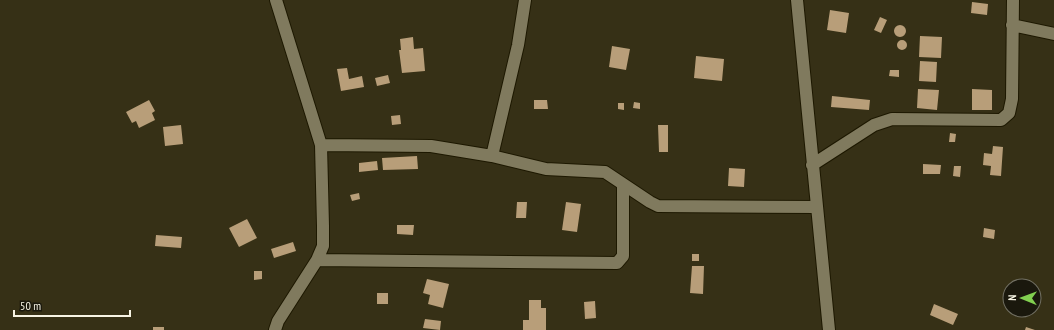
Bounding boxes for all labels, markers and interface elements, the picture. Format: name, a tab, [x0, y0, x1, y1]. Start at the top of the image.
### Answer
north arrow	[1002, 278, 1042, 318]
scale bar	[14, 292, 130, 318]
text: N	[1005, 295, 1019, 301]
text: 50 m	[20, 298, 41, 313]

